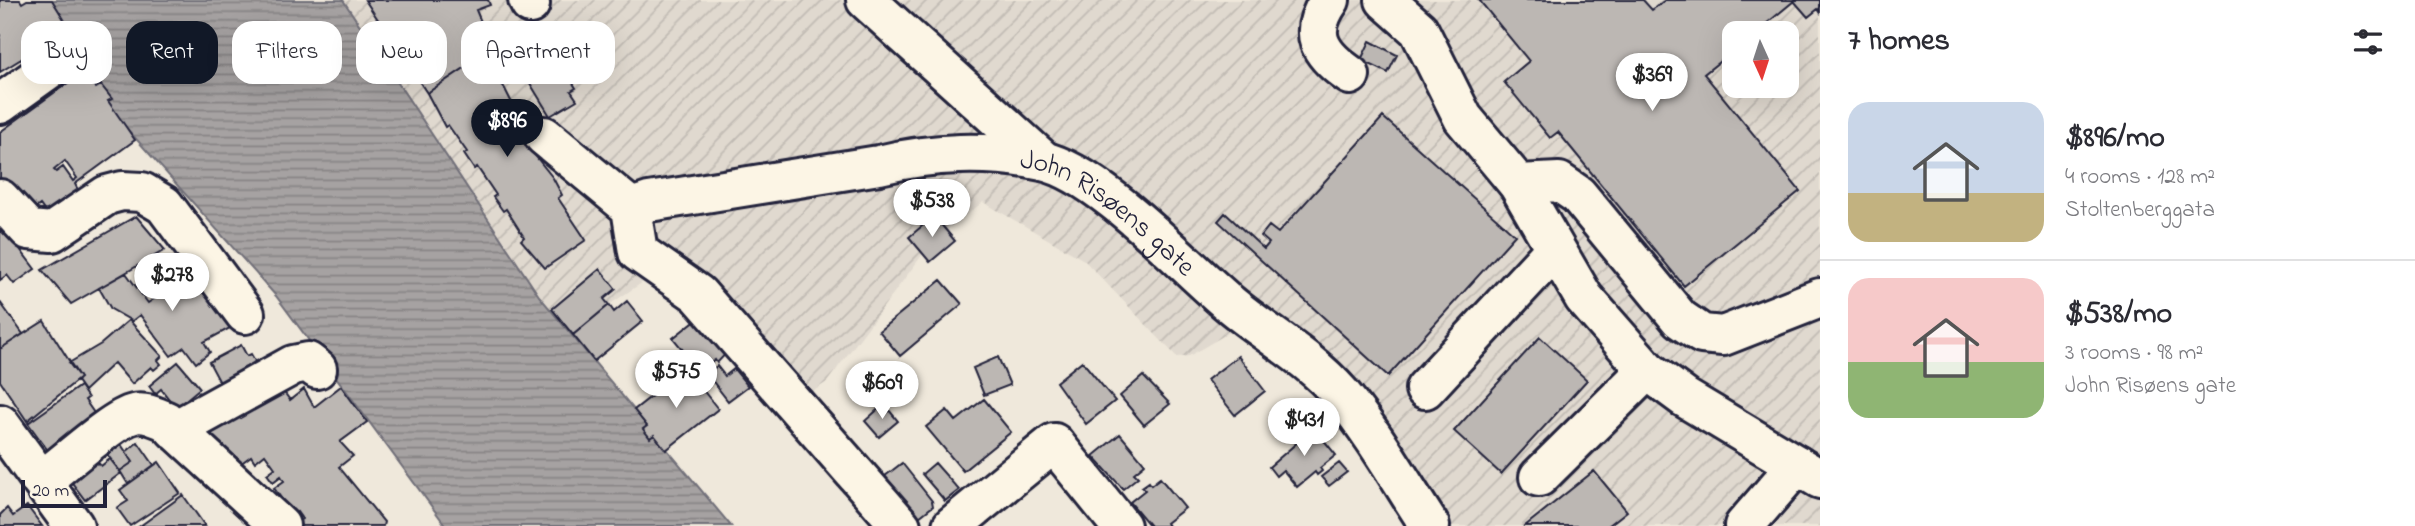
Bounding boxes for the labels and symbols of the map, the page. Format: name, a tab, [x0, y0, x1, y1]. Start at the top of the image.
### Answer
north arrow	[1722, 21, 1799, 98]
pin: $369	[1611, 54, 1693, 113]
pin: $896	[466, 100, 548, 159]
street label: John Risøens gate	[1017, 140, 1204, 287]
pin: $538	[891, 180, 973, 239]
pin: $278	[131, 254, 213, 313]
pin: $575	[635, 350, 717, 410]
pin: $609	[841, 362, 923, 421]
pin: $431	[1263, 398, 1345, 458]
scale bar	[21, 477, 107, 509]

